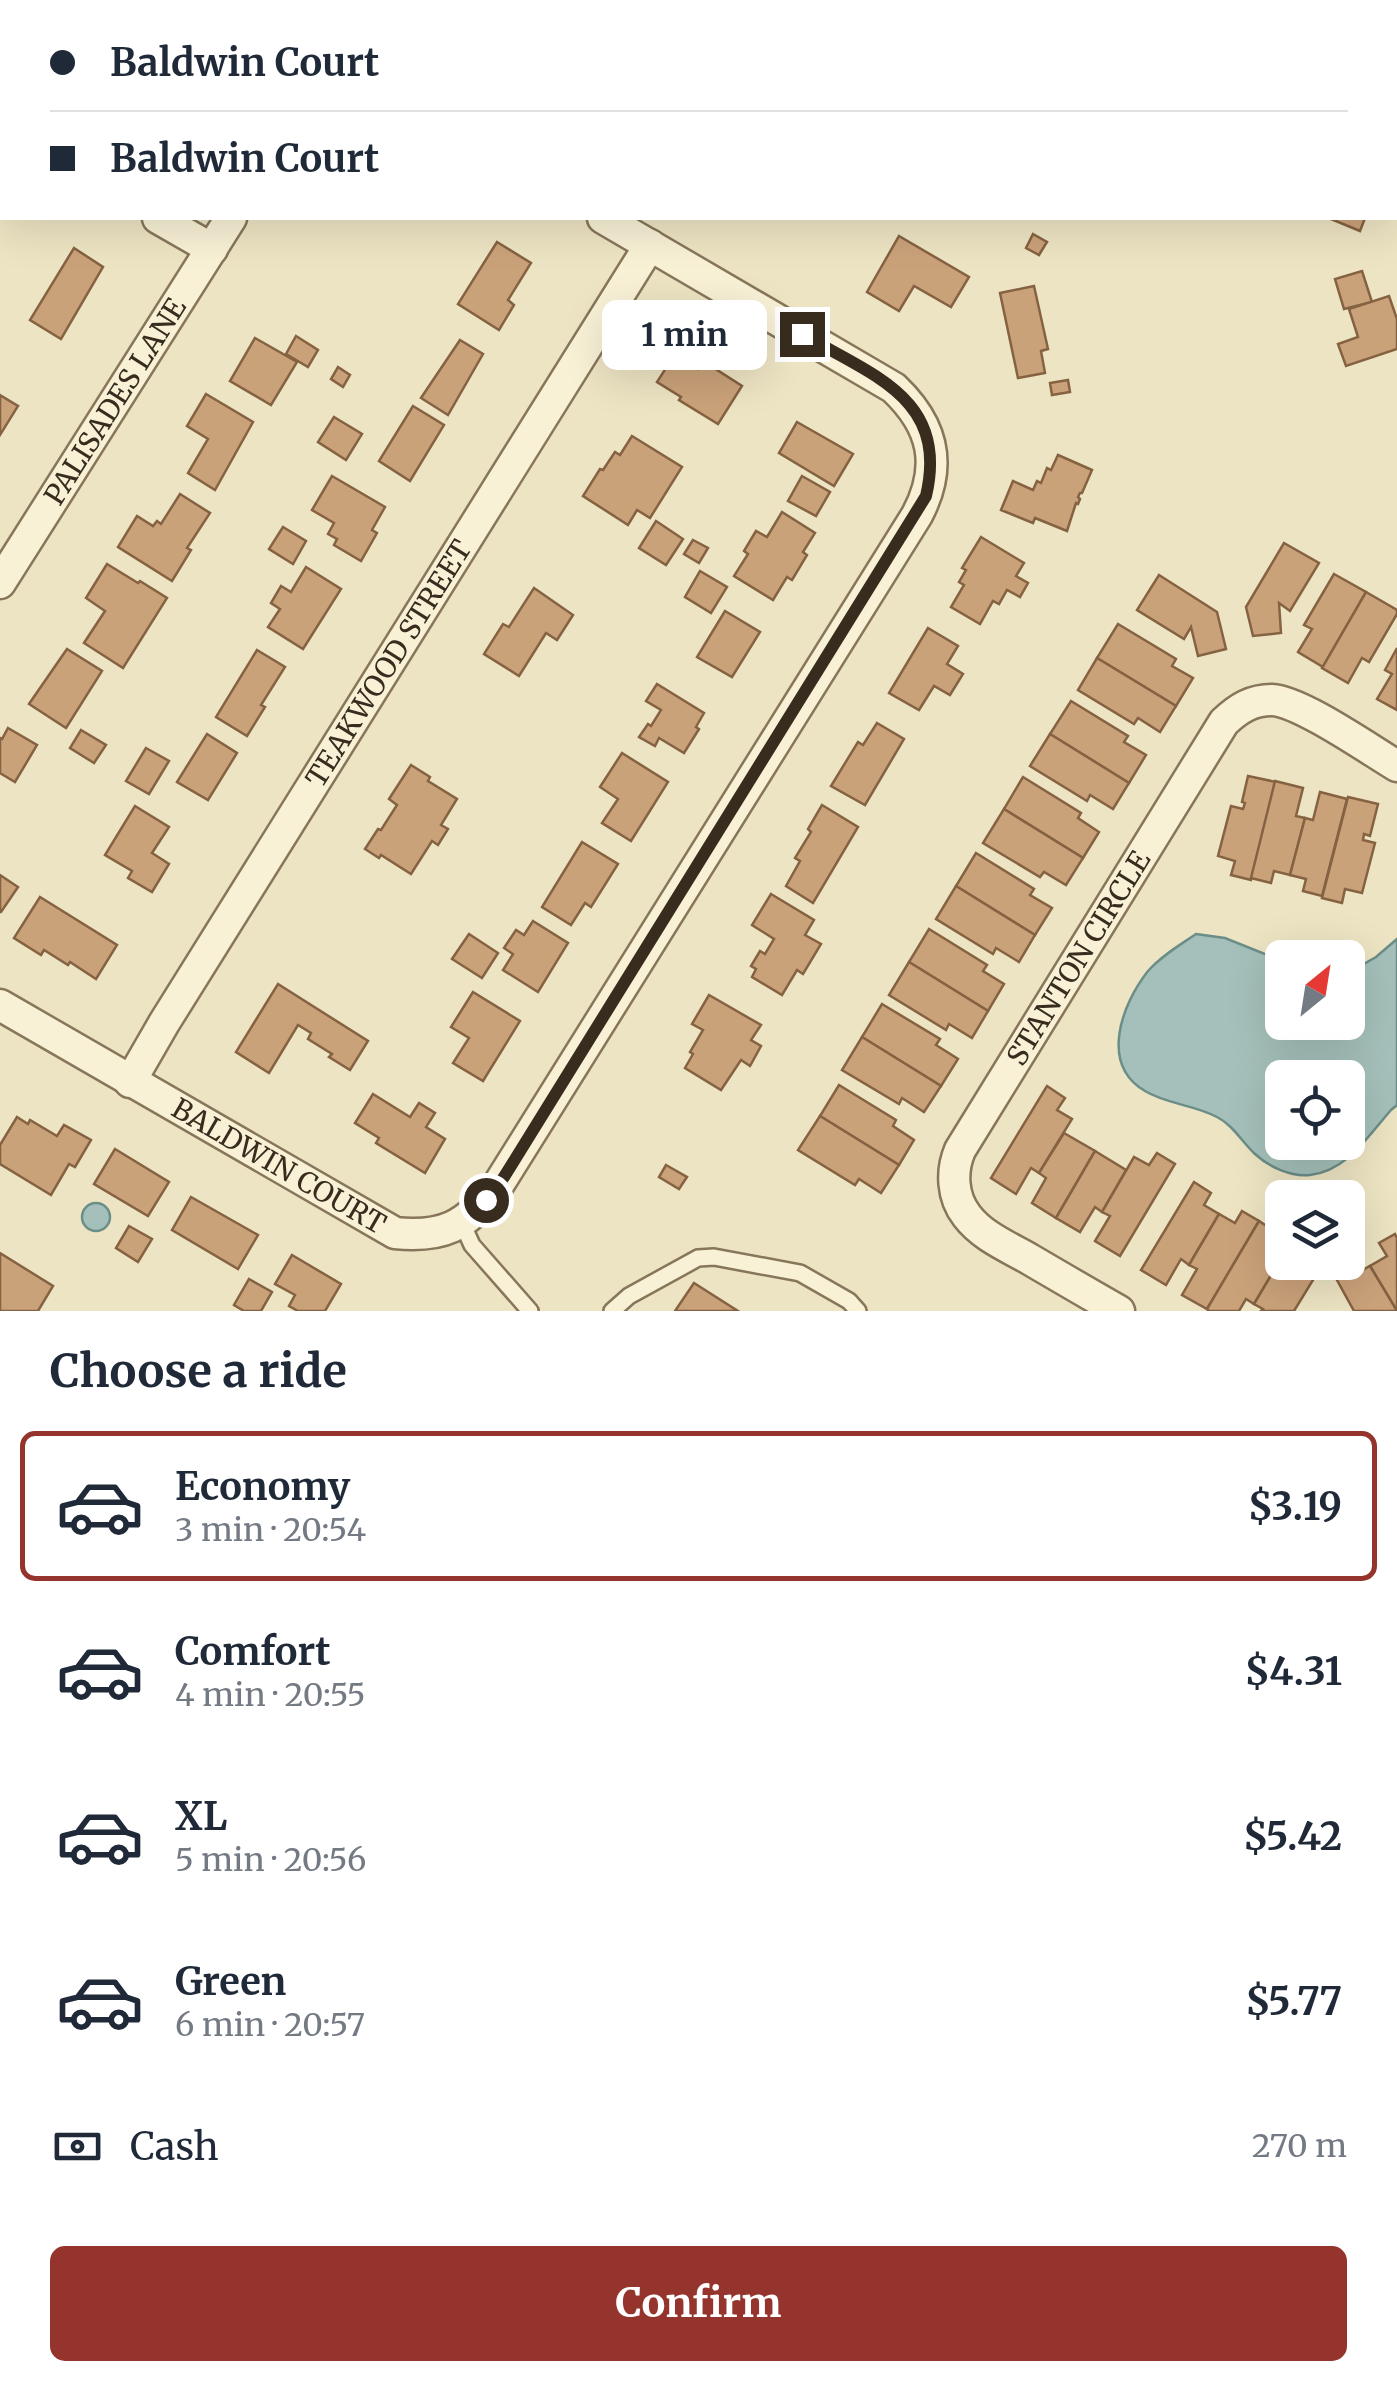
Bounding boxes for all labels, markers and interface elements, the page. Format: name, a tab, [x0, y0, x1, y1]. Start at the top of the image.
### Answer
text: Baldwin Court	[110, 39, 379, 86]
text: Baldwin Court	[110, 135, 379, 182]
street label: PALISADES LANE	[36, 291, 194, 511]
callout: 1 min	[602, 299, 767, 369]
route end	[780, 312, 825, 357]
text: 1 min	[641, 315, 728, 355]
street label: TEAKWOOD STREET	[298, 533, 479, 794]
street label: STANTON CIRCLE	[999, 844, 1158, 1072]
north arrow	[1265, 940, 1365, 1040]
map controls	[1265, 940, 1365, 1280]
button: locate	[1265, 1060, 1365, 1160]
street label: BALDWIN COURT	[165, 1090, 392, 1242]
route start	[464, 1178, 509, 1223]
button: layers	[1265, 1180, 1365, 1280]
text: Choose a ride	[50, 1343, 347, 1399]
icon: car	[55, 1461, 145, 1551]
text: Economy	[175, 1463, 350, 1510]
text: $3.19	[1248, 1483, 1342, 1530]
text: 3 min · 20:54	[175, 1510, 366, 1550]
icon: car	[55, 1626, 145, 1716]
text: Comfort	[175, 1628, 331, 1675]
text: $4.31	[1244, 1648, 1342, 1695]
text: 4 min · 20:55	[175, 1675, 365, 1715]
icon: car	[55, 1791, 145, 1881]
text: XL	[175, 1793, 227, 1840]
text: $5.42	[1243, 1813, 1342, 1860]
text: 5 min · 20:56	[175, 1840, 366, 1880]
icon: car	[55, 1956, 145, 2046]
text: Green	[175, 1958, 286, 2005]
text: $5.77	[1245, 1978, 1342, 2025]
text: 6 min · 20:57	[175, 2005, 365, 2045]
icon: cash	[50, 2119, 105, 2174]
text: Cash	[130, 2123, 219, 2170]
text: 270 m	[1252, 2126, 1347, 2166]
button: Confirm	[50, 2246, 1347, 2361]

